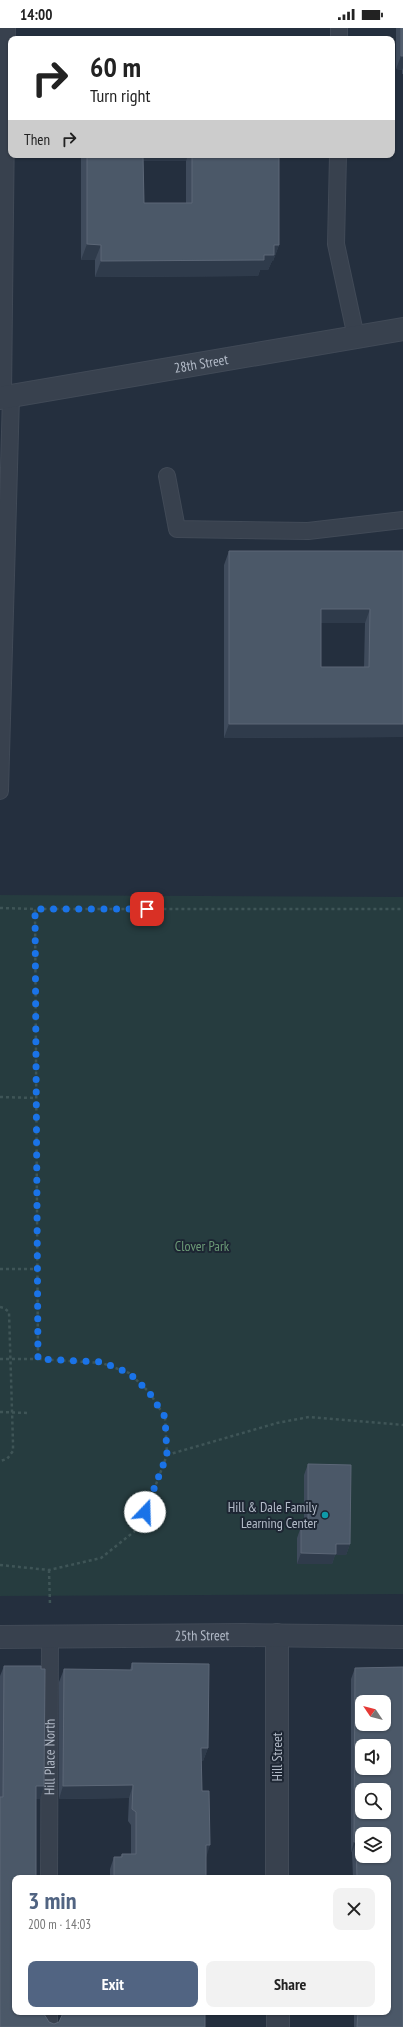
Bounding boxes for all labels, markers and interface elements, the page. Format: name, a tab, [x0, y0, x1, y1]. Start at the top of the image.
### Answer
text: 14:00	[20, 5, 52, 24]
text: 60 m	[90, 48, 141, 85]
icon: right	[24, 52, 76, 104]
text: Turn right	[90, 84, 150, 107]
icon: right	[58, 128, 80, 150]
text: Then	[24, 130, 50, 149]
street label: 28th Street	[173, 350, 230, 377]
pin	[130, 892, 164, 926]
icon: arrive	[136, 898, 158, 920]
park label: Clover Park	[175, 1237, 230, 1255]
position arrow	[124, 1491, 166, 1533]
place label: Hill & Dale Family Learning Center	[228, 1498, 318, 1532]
marker: Hill & Dale Family Learning Center	[320, 1510, 330, 1520]
street label: 25th Street	[175, 1626, 230, 1645]
north arrow	[355, 1695, 391, 1731]
map controls	[355, 1695, 391, 1863]
street label: Hill Place North	[40, 1719, 59, 1795]
street label: Hill Street	[268, 1732, 286, 1782]
button: sound	[355, 1739, 391, 1775]
button: search	[355, 1783, 391, 1819]
button: layers	[355, 1827, 391, 1863]
text: 3 min	[28, 1885, 76, 1916]
button: close	[333, 1888, 375, 1930]
text: 200 m · 14:03	[28, 1916, 91, 1933]
button: Exit	[28, 1961, 198, 2007]
button: Share	[206, 1961, 375, 2007]

